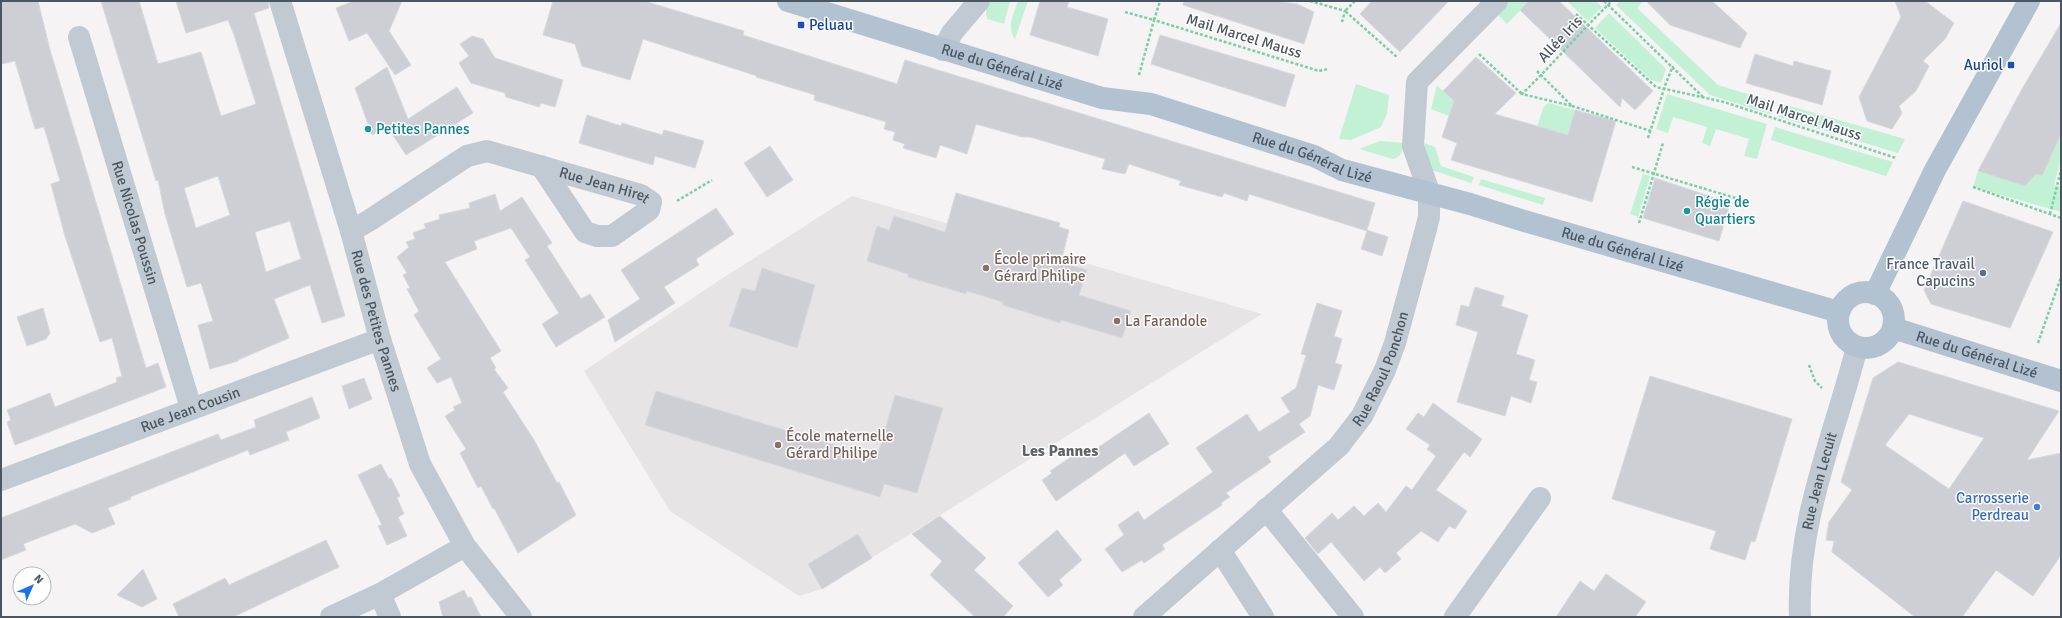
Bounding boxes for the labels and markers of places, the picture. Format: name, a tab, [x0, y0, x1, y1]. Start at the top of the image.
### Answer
place label: Peluau	[809, 16, 853, 34]
marker: Peluau	[796, 20, 806, 30]
place label: Auriol	[1964, 56, 2003, 74]
marker: Auriol	[2006, 60, 2016, 70]
place label: Petites Pannes	[376, 120, 470, 138]
marker: Petites Pannes	[363, 124, 373, 134]
place label: Régie de Quartiers	[1695, 193, 1756, 228]
marker: Régie de Quartiers	[1682, 206, 1692, 216]
place label: École primaire Gérard Philipe	[994, 249, 1086, 285]
place label: France Travail Capucins	[1886, 255, 1975, 290]
marker: École primaire Gérard Philipe	[981, 263, 991, 273]
marker: France Travail Capucins	[1978, 268, 1988, 278]
place label: La Farandole	[1125, 312, 1207, 330]
marker: La Farandole	[1112, 316, 1122, 326]
place label: École maternelle Gérard Philipe	[786, 426, 893, 462]
marker: École maternelle Gérard Philipe	[773, 440, 783, 450]
place label: Carrosserie Perdreau	[1956, 489, 2029, 524]
marker: Carrosserie Perdreau	[2032, 502, 2042, 512]

